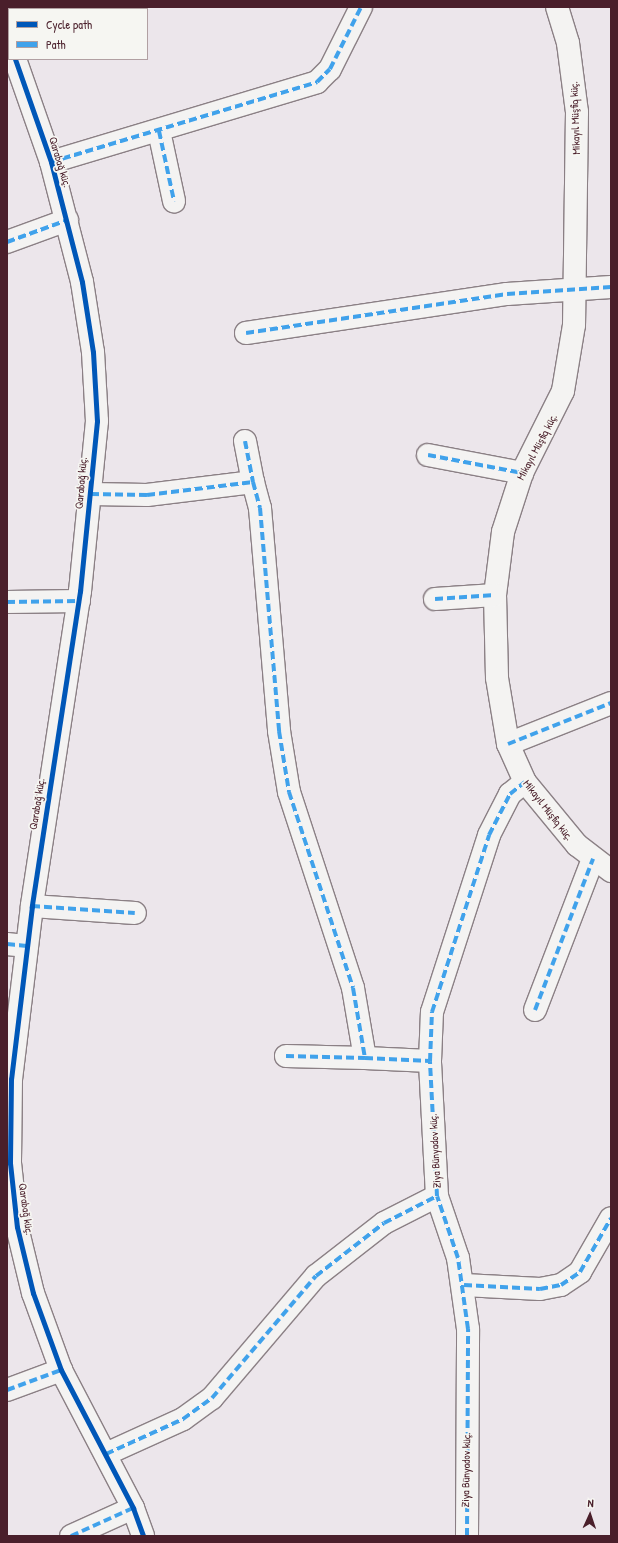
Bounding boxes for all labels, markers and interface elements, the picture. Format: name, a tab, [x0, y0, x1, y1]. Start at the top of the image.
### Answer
legend	[8, 8, 148, 60]
text: Cycle path	[46, 16, 92, 33]
text: Path	[46, 36, 66, 53]
street label: Mikayıl Müşfiq küç.	[567, 81, 583, 155]
street label: Qarabağ küç.	[46, 135, 74, 189]
street label: Mikayıl Müşfiq küç.	[514, 412, 560, 482]
street label: Qarabağ küç.	[72, 457, 90, 509]
street label: Qarabağ küç.	[26, 777, 48, 831]
street label: Mikayıl Müşfiq küç.	[520, 777, 576, 843]
street label: Ziya Bünyadov küç.	[426, 1113, 444, 1189]
street label: Qarabağ küç.	[16, 1182, 36, 1236]
street label: Ziya Bünyadov küç.	[459, 1433, 473, 1507]
north arrow	[570, 1495, 610, 1535]
text: N	[587, 1496, 594, 1510]

